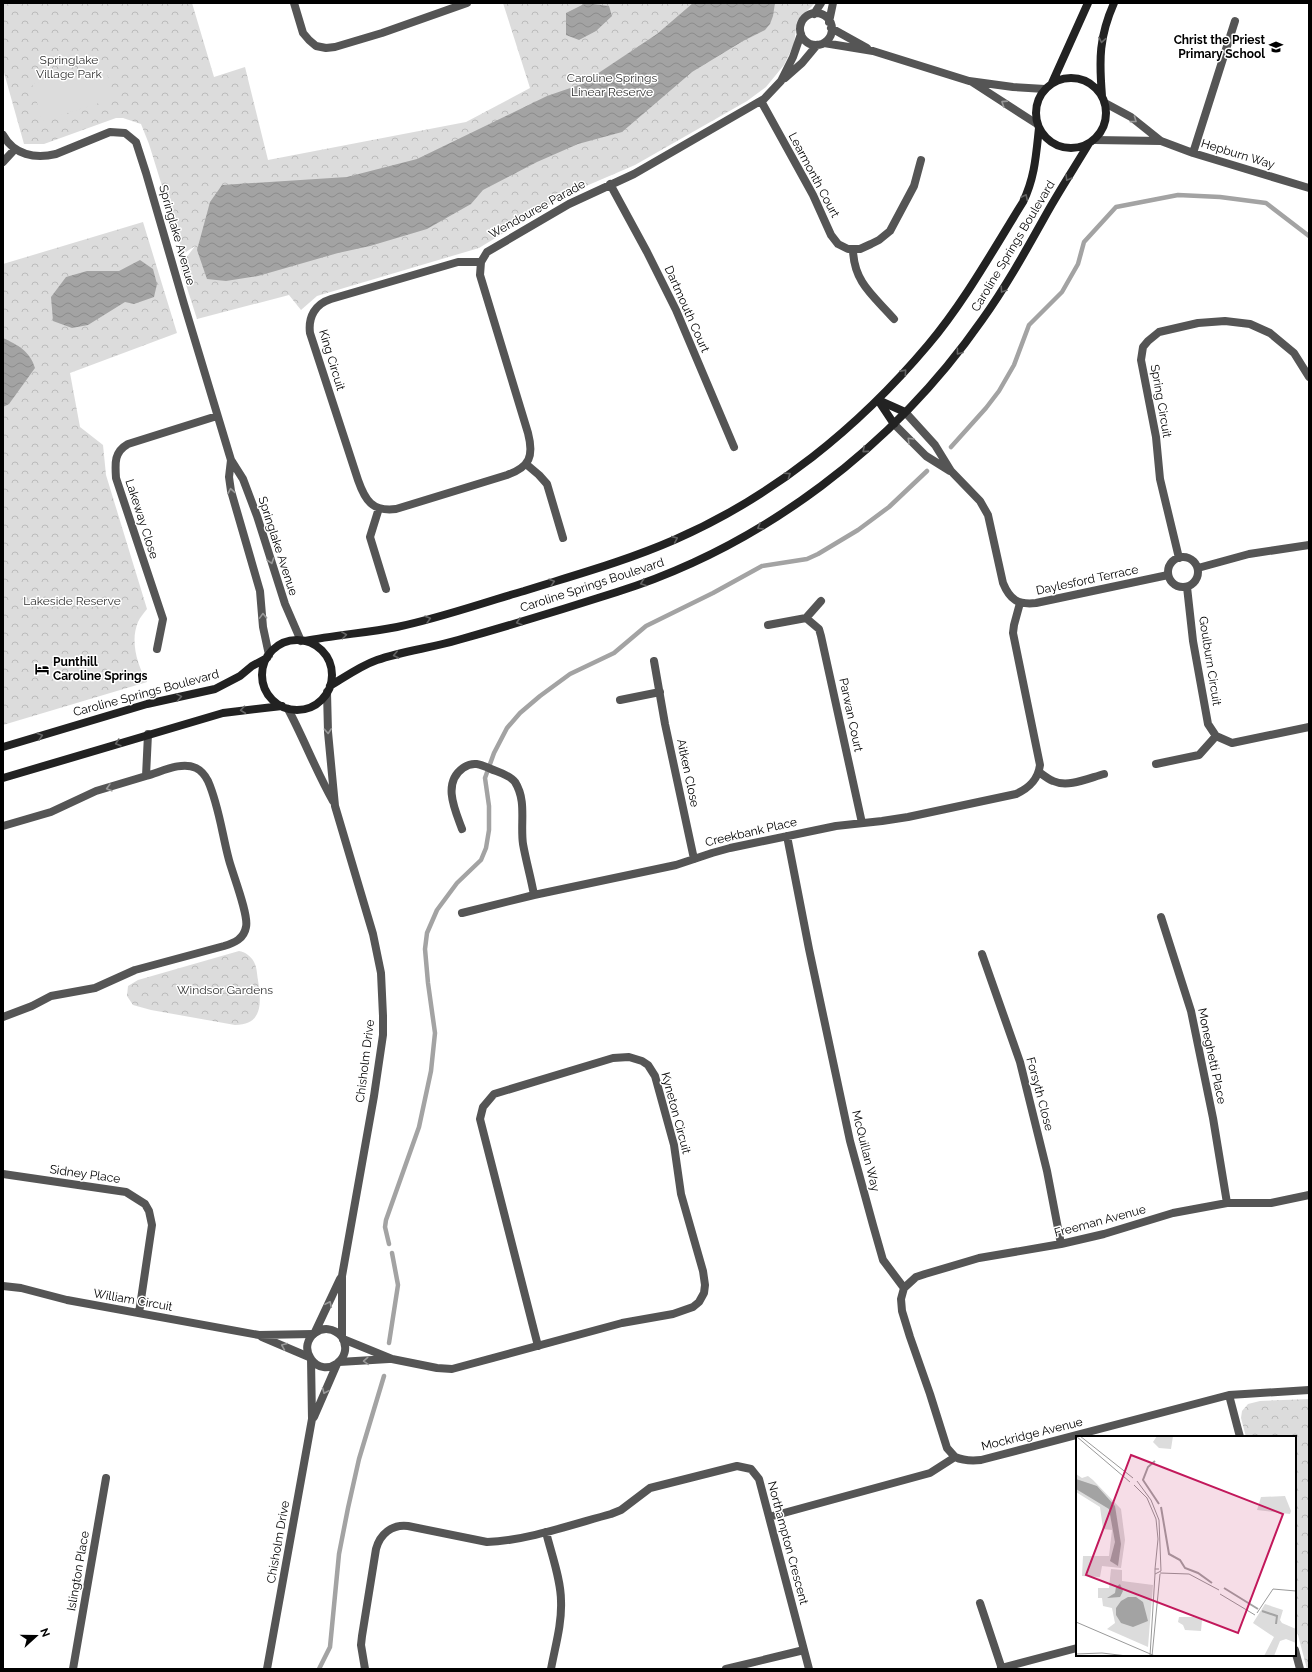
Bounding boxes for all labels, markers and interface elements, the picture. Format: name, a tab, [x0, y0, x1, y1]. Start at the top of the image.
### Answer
place label: Christ the Priest Primary School	[1174, 33, 1265, 61]
one-way arrow	[1098, 37, 1106, 43]
school or university icon: Christ the Priest Primary School	[1268, 39, 1284, 55]
park label: Springlake Village Park	[36, 53, 103, 81]
park label: Caroline Springs Linear Reserve	[567, 71, 658, 99]
one-way arrow	[1001, 100, 1008, 108]
one-way arrow	[1130, 115, 1137, 122]
street label: Learmonth Court	[786, 130, 842, 220]
street label: Hepburn Way	[1199, 136, 1277, 172]
one-way arrow	[1066, 174, 1073, 181]
street label: Wendouree Parade	[486, 177, 588, 241]
street label: Caroline Springs Boulevard	[968, 178, 1058, 314]
street label: Springlake Avenue	[156, 183, 198, 287]
one-way arrow	[1020, 194, 1028, 201]
street label: Dartmouth Court	[662, 263, 712, 355]
one-way arrow	[1000, 286, 1007, 293]
street label: King Circuit	[316, 328, 348, 392]
one-way arrow	[957, 347, 964, 354]
street label: Spring Circuit	[1148, 363, 1174, 439]
one-way arrow	[899, 369, 907, 377]
one-way arrow	[907, 437, 915, 445]
one-way arrow	[862, 446, 870, 453]
one-way arrow	[783, 473, 790, 480]
street label: Lakeway Close	[122, 477, 162, 561]
one-way arrow	[227, 488, 236, 494]
street label: Springlake Avenue	[255, 495, 301, 597]
one-way arrow	[757, 522, 764, 529]
one-way arrow	[671, 536, 678, 544]
street label: Caroline Springs Boulevard	[518, 555, 666, 615]
one-way arrow	[266, 557, 275, 564]
street label: Daylesford Terrace	[1035, 562, 1139, 598]
one-way arrow	[549, 578, 556, 587]
one-way arrow	[639, 578, 646, 587]
park label: Lakeside Reserve	[23, 594, 121, 608]
one-way arrow	[258, 613, 267, 619]
one-way arrow	[424, 615, 431, 624]
street label: Goulburn Circuit	[1196, 615, 1224, 707]
one-way arrow	[516, 617, 523, 626]
one-way arrow	[340, 631, 347, 640]
one-way arrow	[392, 651, 399, 659]
place label: Punthill Caroline Springs	[53, 655, 148, 683]
hotel icon: Punthill Caroline Springs	[34, 661, 50, 677]
street label: Caroline Springs Boulevard	[72, 667, 220, 719]
street label: Parwan Court	[836, 677, 866, 753]
one-way arrow	[176, 694, 182, 702]
one-way arrow	[240, 705, 246, 714]
one-way arrow	[324, 728, 333, 734]
one-way arrow	[37, 732, 44, 741]
one-way arrow	[115, 738, 122, 747]
street label: Aitken Close	[674, 738, 702, 808]
one-way arrow	[106, 783, 113, 792]
street label: Creekbank Place	[704, 815, 798, 849]
park label: Windsor Gardens	[177, 983, 273, 997]
street label: Moneghetti Place	[1195, 1007, 1229, 1105]
street label: Chisholm Drive	[353, 1019, 377, 1103]
street label: Forsyth Close	[1023, 1056, 1057, 1132]
street label: Kyneton Circuit	[658, 1071, 694, 1155]
street label: McQuillan Way	[849, 1109, 883, 1194]
street label: Sidney Place	[49, 1162, 121, 1186]
street label: Freeman Avenue	[1053, 1202, 1147, 1240]
street label: William Circuit	[92, 1286, 174, 1314]
one-way arrow	[324, 1301, 332, 1308]
one-way arrow	[281, 1343, 289, 1351]
one-way arrow	[363, 1356, 369, 1365]
one-way arrow	[322, 1387, 330, 1395]
street label: Mockridge Avenue	[980, 1415, 1084, 1453]
inset map	[1076, 1436, 1296, 1656]
street label: Northampton Crescent	[765, 1480, 811, 1606]
street label: Chisholm Drive	[264, 1500, 292, 1584]
street label: Islington Place	[64, 1530, 92, 1612]
north arrow	[16, 1616, 56, 1656]
text: N	[37, 1626, 52, 1639]

